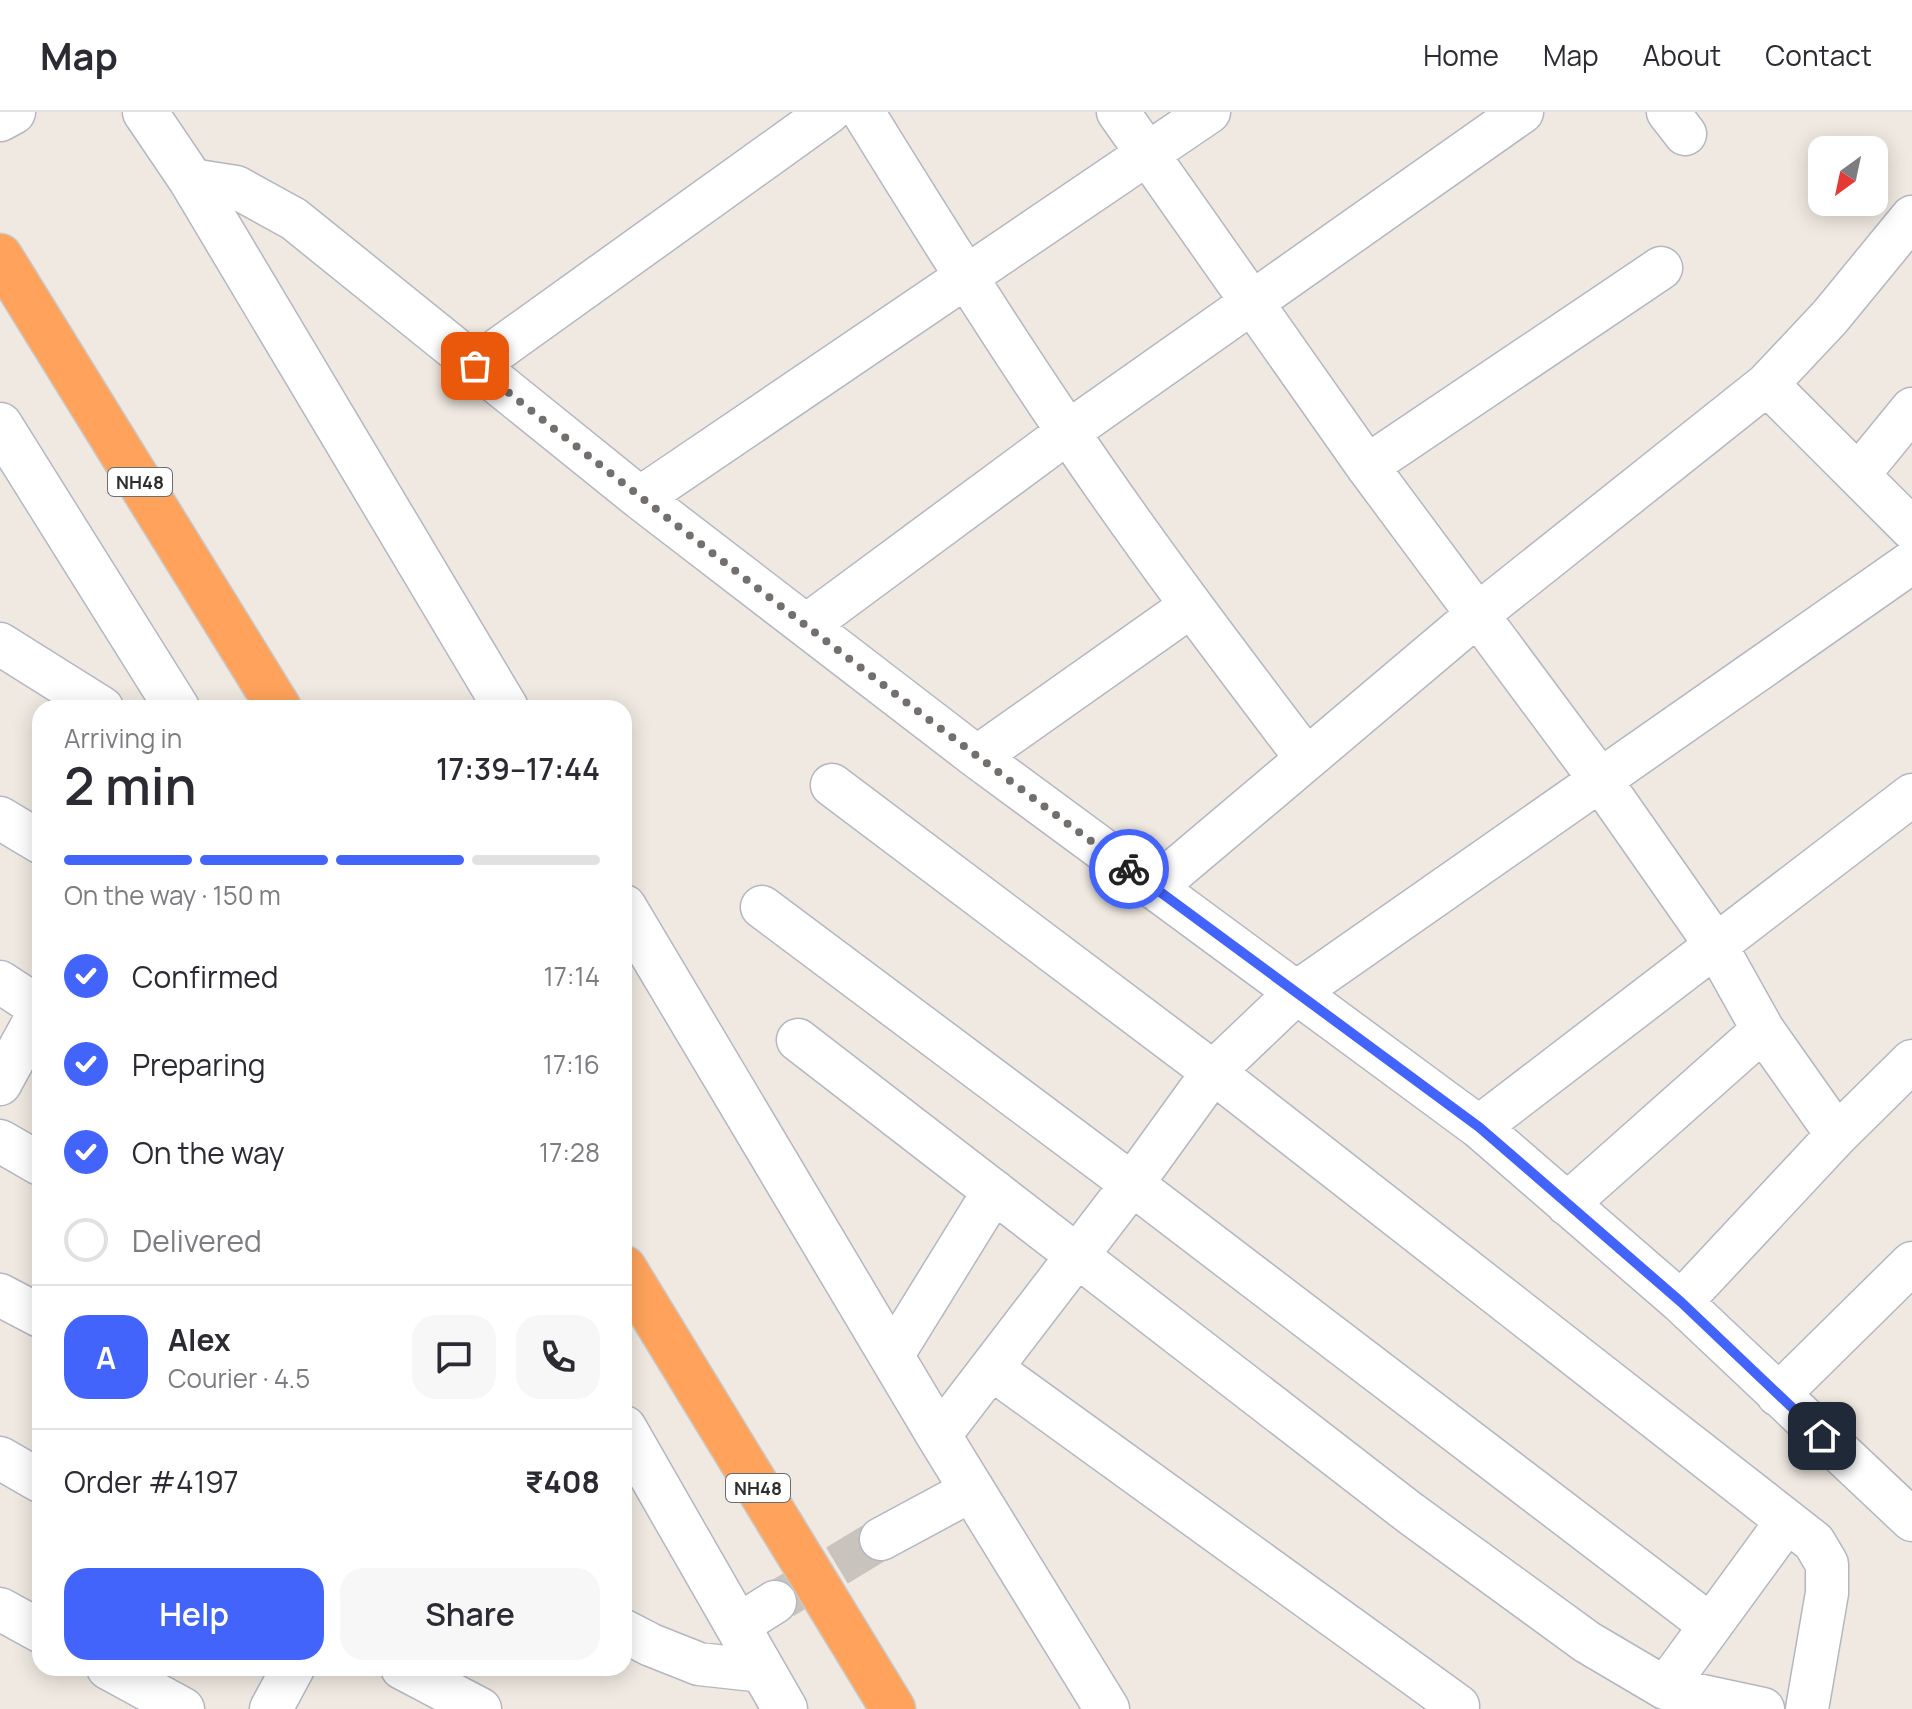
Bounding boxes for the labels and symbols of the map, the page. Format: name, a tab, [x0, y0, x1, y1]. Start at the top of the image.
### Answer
north arrow	[1808, 136, 1888, 216]
pin	[441, 332, 509, 400]
road number: NH48	[108, 468, 172, 496]
courier	[1089, 829, 1169, 909]
pin	[1788, 1402, 1856, 1470]
road number: NH48	[726, 1474, 790, 1502]

